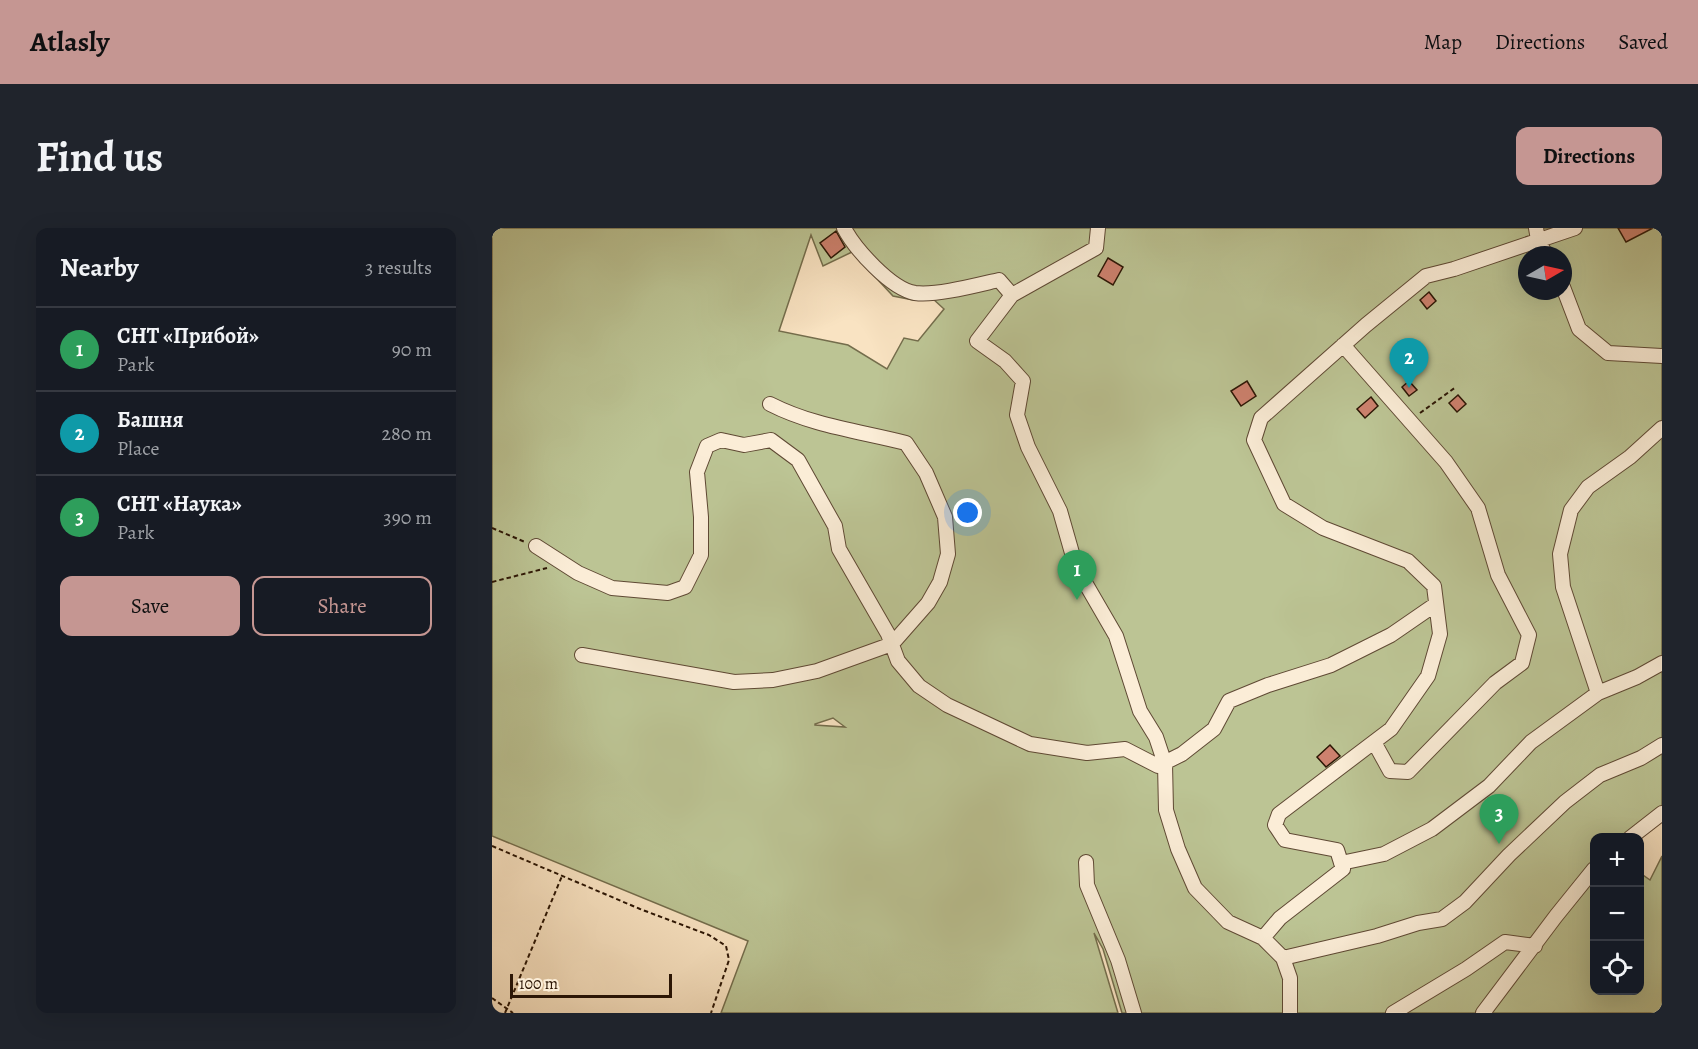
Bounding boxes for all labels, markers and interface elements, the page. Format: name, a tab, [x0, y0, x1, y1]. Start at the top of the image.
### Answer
text: Atlasly	[30, 23, 109, 61]
text: Map	[1424, 28, 1462, 56]
text: Directions	[1495, 28, 1585, 56]
text: Saved	[1618, 28, 1668, 56]
button: Directions	[1516, 127, 1662, 185]
text: Find us	[36, 128, 163, 185]
north arrow	[1518, 246, 1572, 300]
text: Nearby	[60, 250, 139, 285]
text: 3 results	[365, 254, 432, 281]
text: СНТ «Прибой»	[117, 321, 259, 351]
text: 1	[76, 336, 83, 363]
text: 90 m	[392, 336, 432, 363]
pin: 2	[1390, 338, 1428, 388]
text: Park	[117, 351, 155, 378]
text: Башня	[117, 405, 184, 435]
text: 2	[75, 420, 84, 447]
text: 280 m	[382, 420, 432, 447]
text: Place	[117, 435, 159, 462]
text: СНТ «Наука»	[117, 489, 242, 519]
your location	[953, 498, 982, 527]
text: 3	[75, 504, 84, 531]
text: 390 m	[383, 504, 432, 531]
text: Park	[117, 519, 155, 546]
pin: 1	[1058, 550, 1096, 600]
button: Save	[60, 576, 240, 636]
button: Share	[252, 576, 432, 636]
pin: 3	[1480, 794, 1518, 844]
map controls	[1590, 833, 1644, 995]
button: +	[1590, 833, 1644, 887]
button: −	[1590, 887, 1644, 941]
button: locate	[1590, 941, 1644, 995]
scale bar	[510, 971, 672, 998]
text: 100 m	[519, 973, 558, 995]

